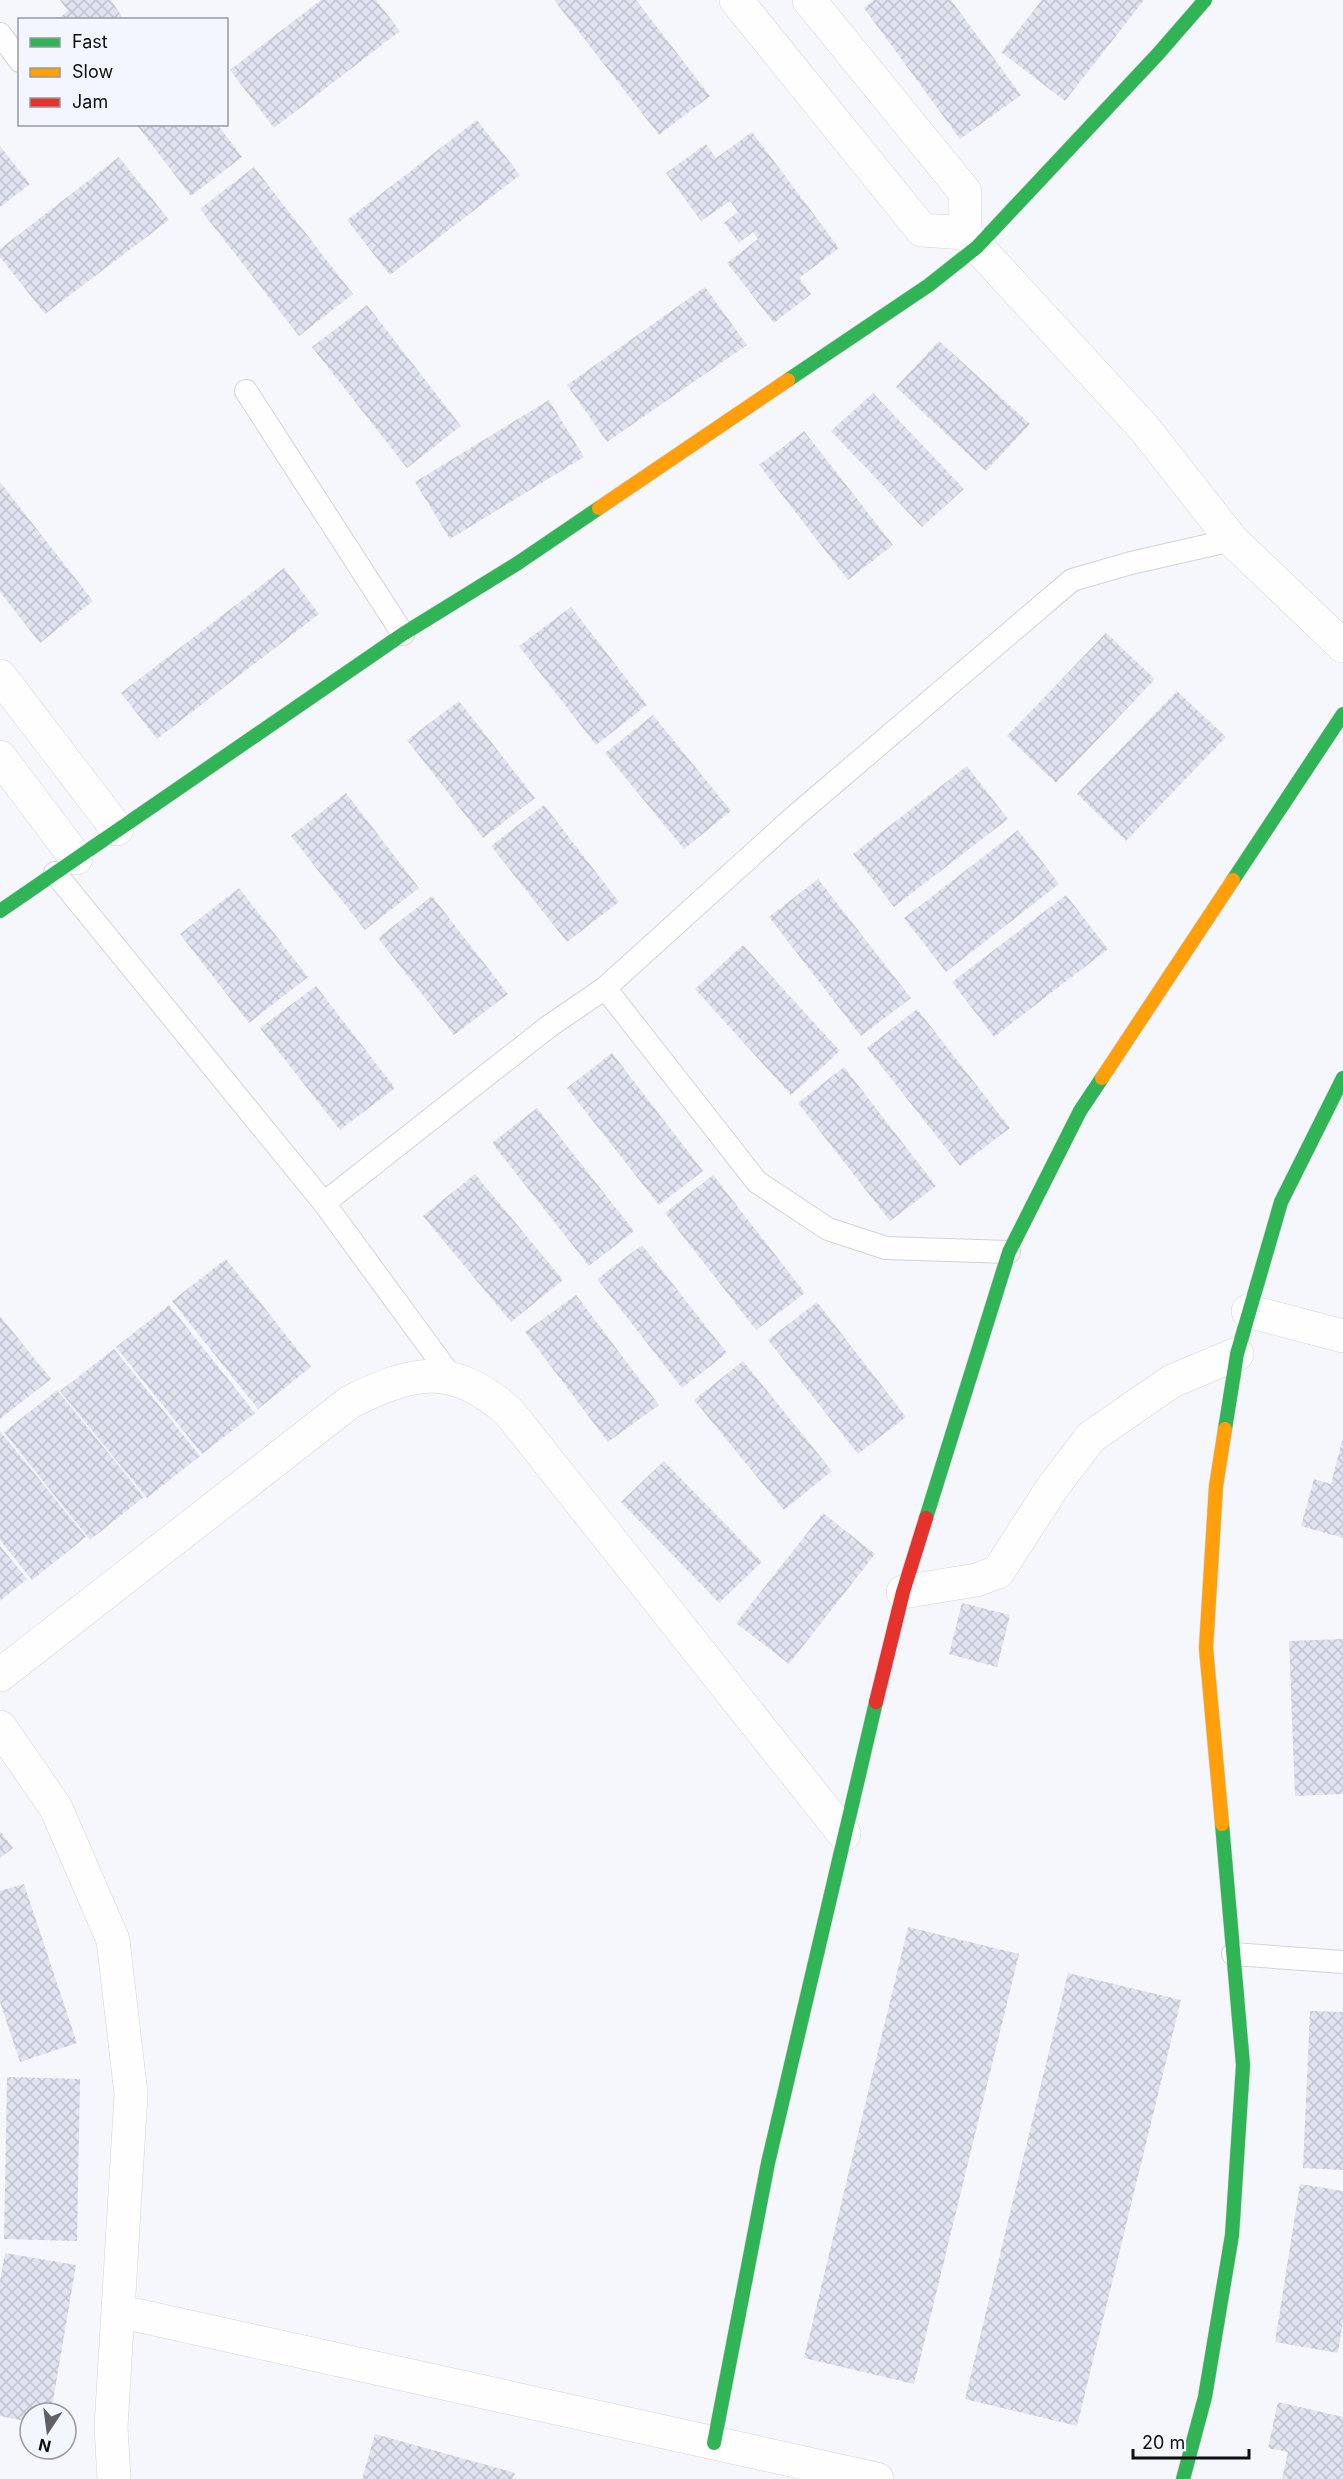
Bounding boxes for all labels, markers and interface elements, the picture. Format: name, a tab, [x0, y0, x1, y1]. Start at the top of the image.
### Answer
legend	[18, 18, 228, 126]
text: Fast	[72, 31, 108, 52]
text: Slow	[72, 61, 113, 82]
text: Jam	[72, 91, 108, 112]
north arrow	[18, 2401, 78, 2461]
scale bar	[1133, 2422, 1248, 2460]
text: 20 m	[1142, 2432, 1185, 2453]
text: N	[36, 2434, 53, 2457]

